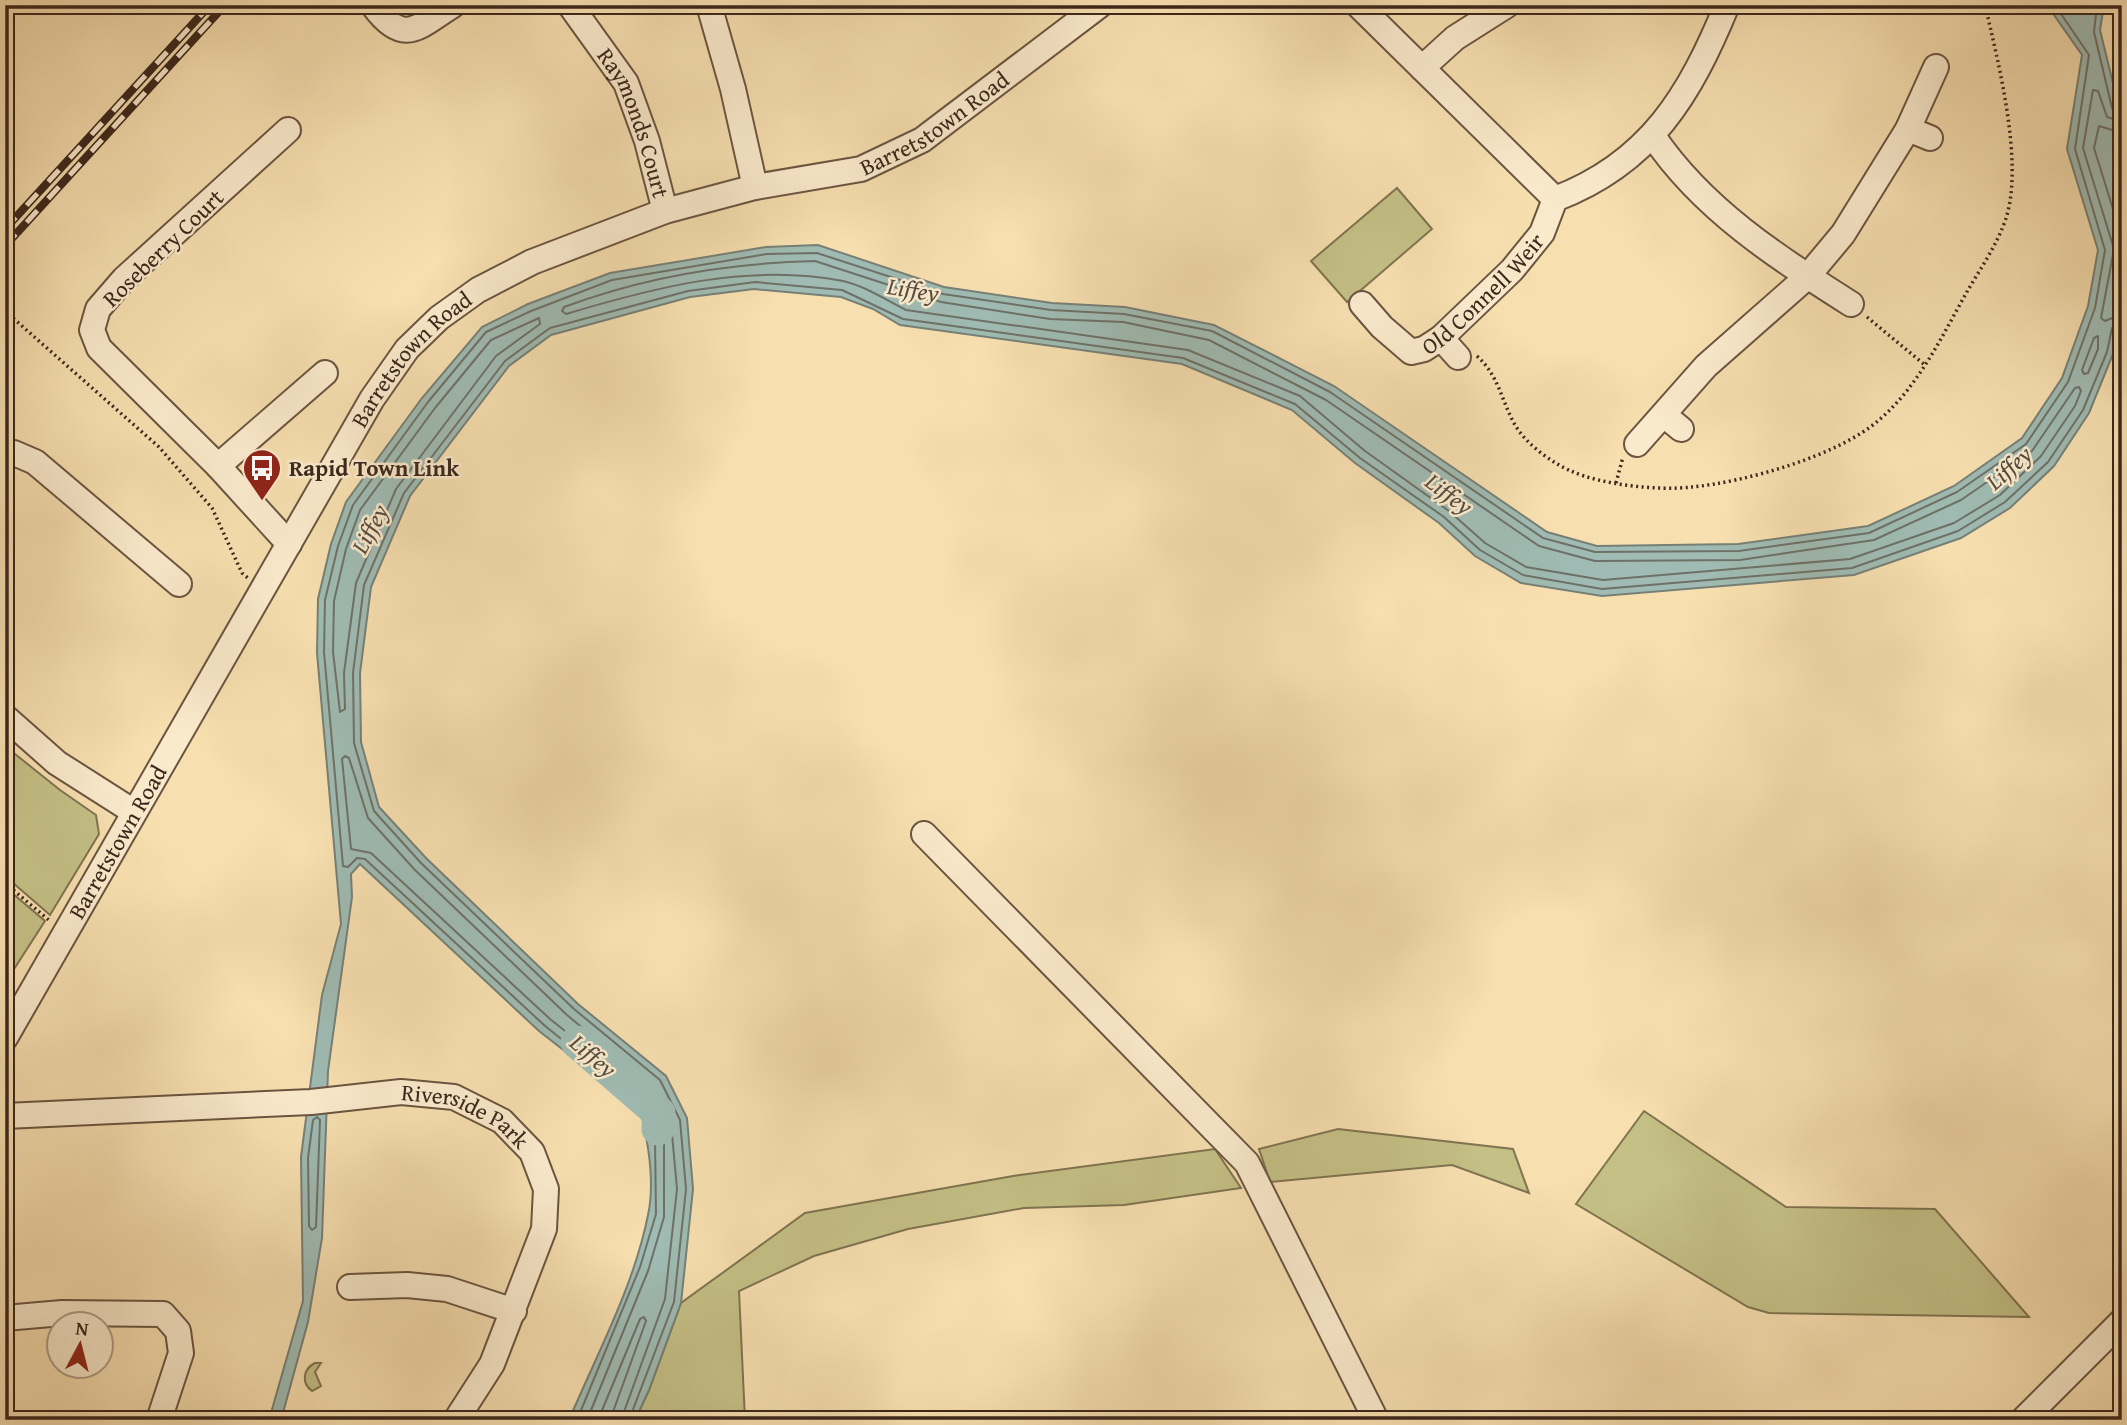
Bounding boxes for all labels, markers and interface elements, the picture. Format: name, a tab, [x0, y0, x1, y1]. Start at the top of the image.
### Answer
street label: Raymonds Court	[590, 41, 678, 201]
street label: Barretstown Road	[854, 62, 1016, 183]
street label: Roseberry Court	[95, 181, 231, 314]
street label: Old Connell Weir	[1415, 225, 1552, 363]
water label: Liffey	[884, 268, 941, 311]
street label: Barretstown Road	[342, 282, 479, 433]
water label: Liffey	[1977, 437, 2040, 499]
bus stop icon: Rapid Town Link	[241, 447, 283, 502]
place label: Rapid Town Link	[289, 451, 460, 484]
water label: Liffey	[1417, 463, 1481, 523]
water label: Liffey	[341, 498, 397, 561]
street label: Barretstown Road	[60, 758, 175, 925]
water label: Liffey	[562, 1025, 624, 1086]
street label: Riverside Park	[400, 1075, 537, 1156]
north arrow	[46, 1310, 116, 1380]
text: N	[74, 1313, 90, 1343]

